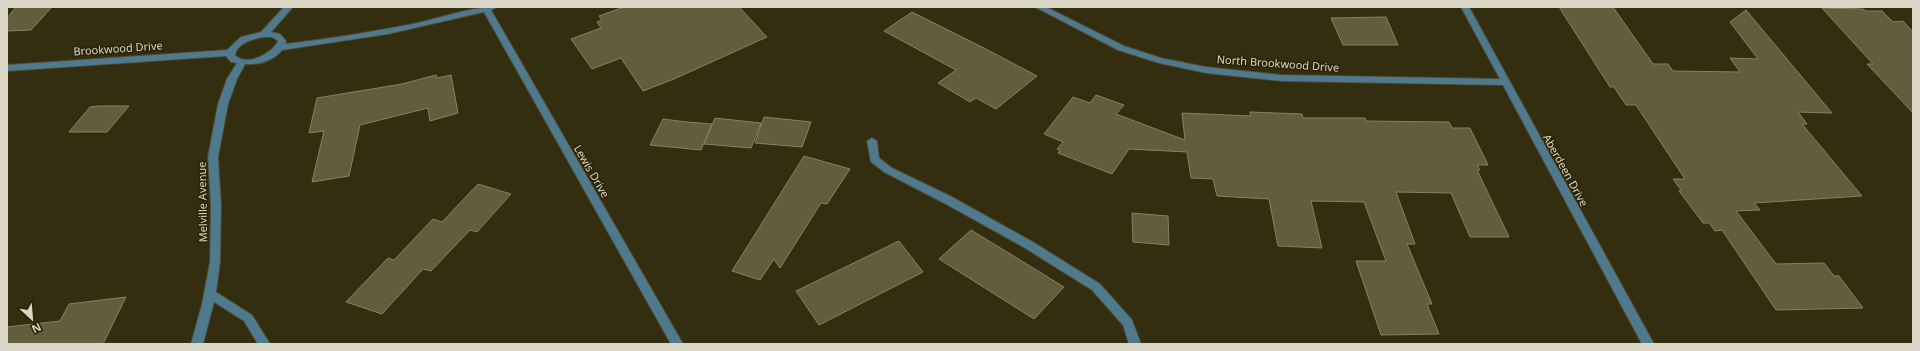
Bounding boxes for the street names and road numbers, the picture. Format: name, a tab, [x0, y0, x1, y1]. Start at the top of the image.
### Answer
street label: Brookwood Drive	[73, 37, 163, 59]
street label: North Brookwood Drive	[1216, 51, 1340, 75]
street label: Aberdeen Drive	[1540, 131, 1592, 209]
street label: Lewis Drive	[571, 142, 613, 200]
street label: Melville Avenue	[194, 161, 210, 243]

